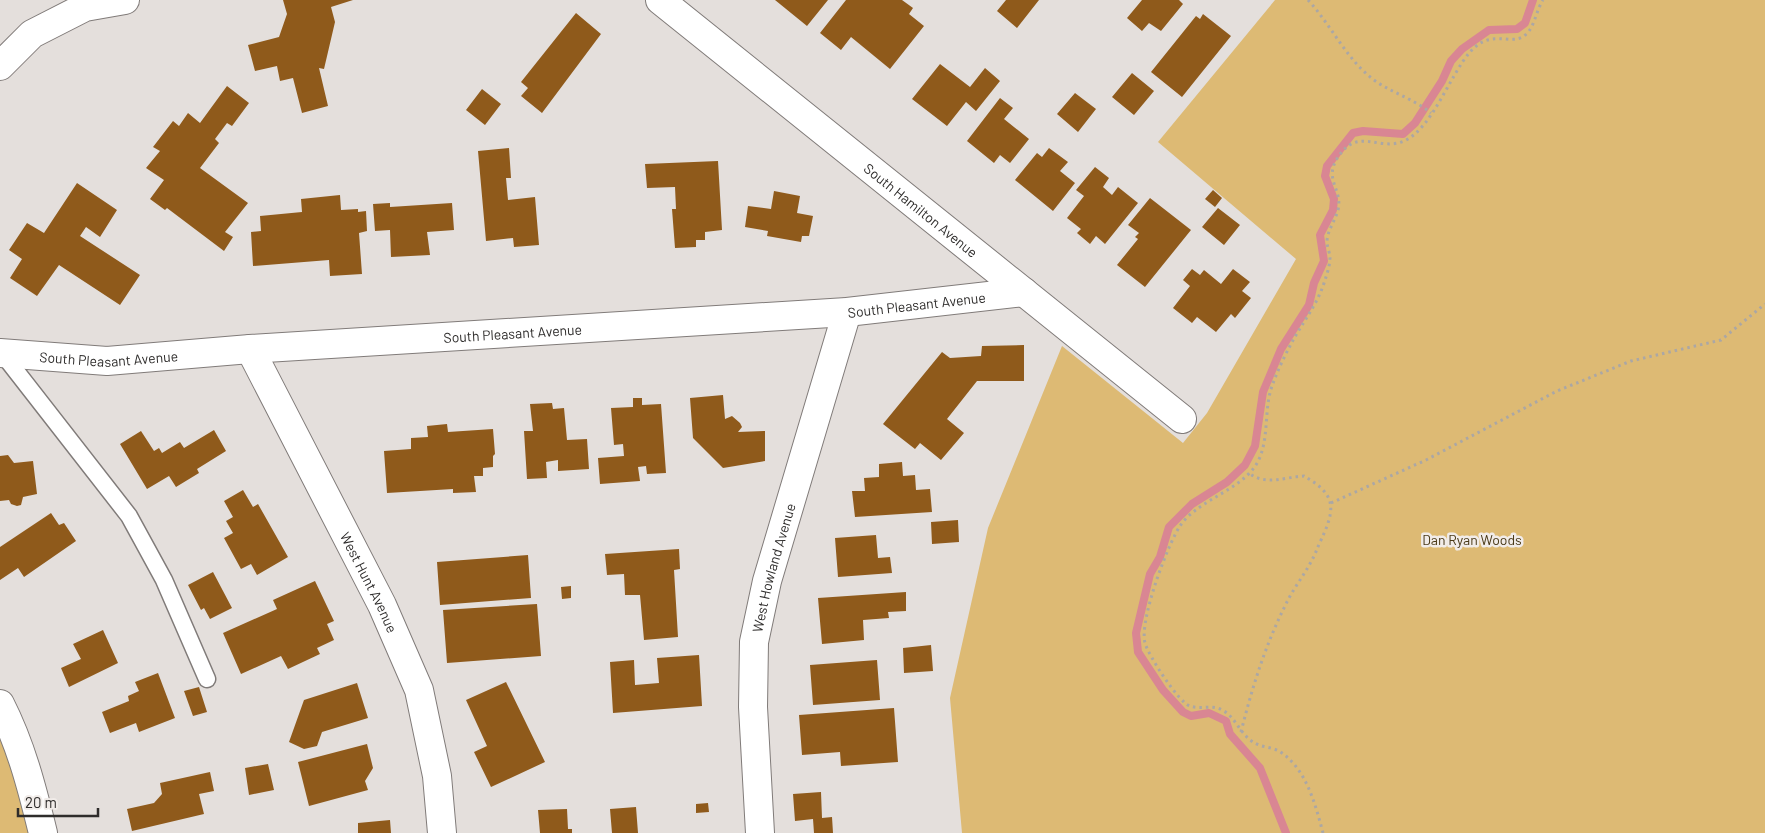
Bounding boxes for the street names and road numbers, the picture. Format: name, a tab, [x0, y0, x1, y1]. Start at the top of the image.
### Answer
street label: South Hamilton Avenue	[861, 159, 982, 260]
street label: South Pleasant Avenue	[847, 288, 987, 320]
street label: South Pleasant Avenue	[443, 320, 582, 345]
street label: South Pleasant Avenue	[39, 347, 179, 370]
street label: West Howland Avenue	[748, 501, 798, 634]
street label: West Hunt Avenue	[337, 529, 401, 635]

